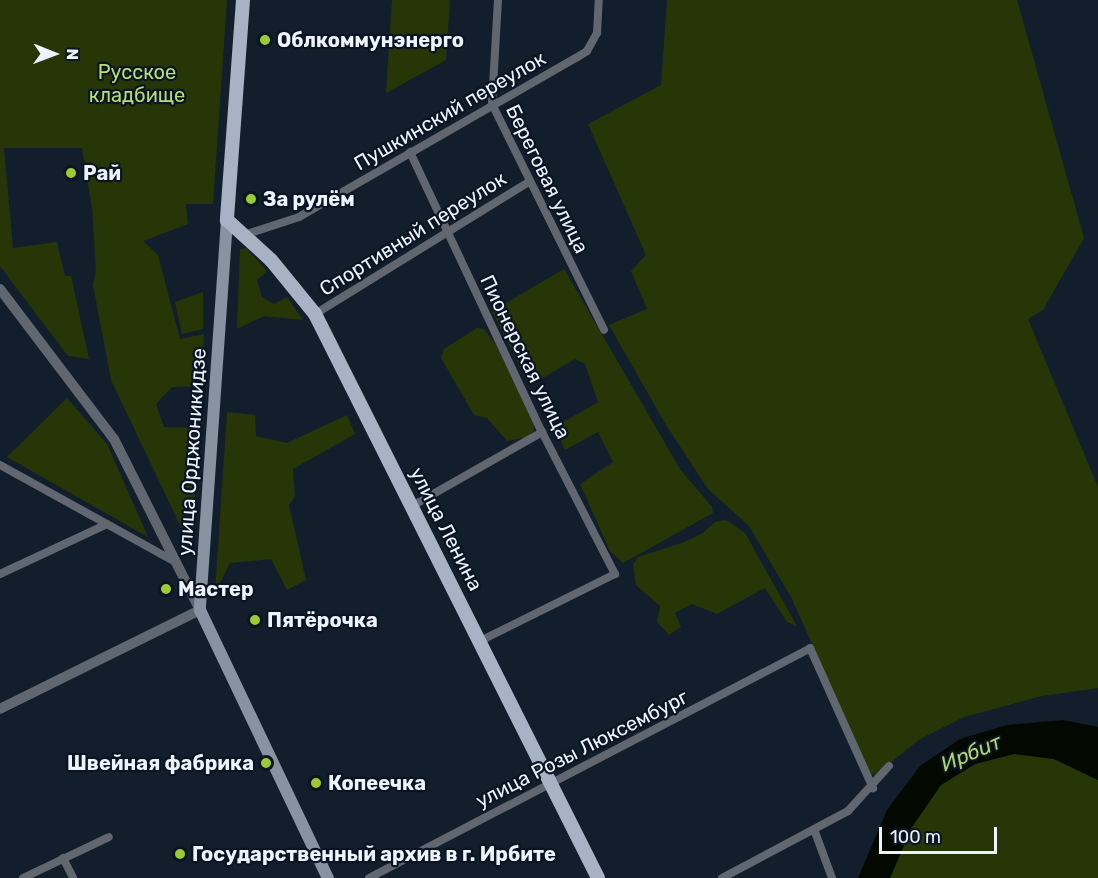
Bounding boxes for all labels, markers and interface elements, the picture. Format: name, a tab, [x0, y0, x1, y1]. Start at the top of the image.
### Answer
north arrow	[24, 24, 84, 84]
place label: Облкоммунэнерго	[277, 28, 464, 52]
marker: Облкоммунэнерго	[258, 33, 272, 47]
street label: Пушкинский переулок	[350, 46, 550, 176]
text: N	[63, 48, 82, 60]
park label: Русское кладбище	[89, 60, 185, 107]
street label: Береговая улица	[501, 101, 593, 257]
place label: Рай	[83, 161, 121, 185]
marker: Рай	[64, 166, 78, 180]
street label: Спортивный переулок	[315, 167, 511, 301]
place label: За рулём	[263, 187, 355, 211]
marker: За рулём	[244, 192, 258, 206]
street label: Пионерская улица	[475, 271, 575, 443]
street label: улица Орджоникидзе	[173, 347, 211, 557]
street label: улица Ленина	[405, 463, 487, 595]
place label: Мастер	[178, 577, 254, 601]
marker: Мастер	[159, 582, 173, 596]
place label: Пятёрочка	[267, 608, 378, 632]
marker: Пятёрочка	[248, 613, 262, 627]
street label: улица Розы Люксембург	[472, 685, 692, 813]
water label: Ирбит	[937, 729, 1005, 777]
place label: Швейная фабрика	[67, 751, 254, 775]
marker: Швейная фабрика	[259, 756, 273, 770]
place label: Копеечка	[328, 771, 426, 795]
marker: Копеечка	[309, 776, 323, 790]
scale bar	[882, 815, 1000, 853]
text: 100 m	[890, 826, 941, 848]
place label: Государственный архив в г. Ирбите	[192, 842, 556, 866]
marker: Государственный архив в г. Ирбите	[173, 847, 187, 861]

